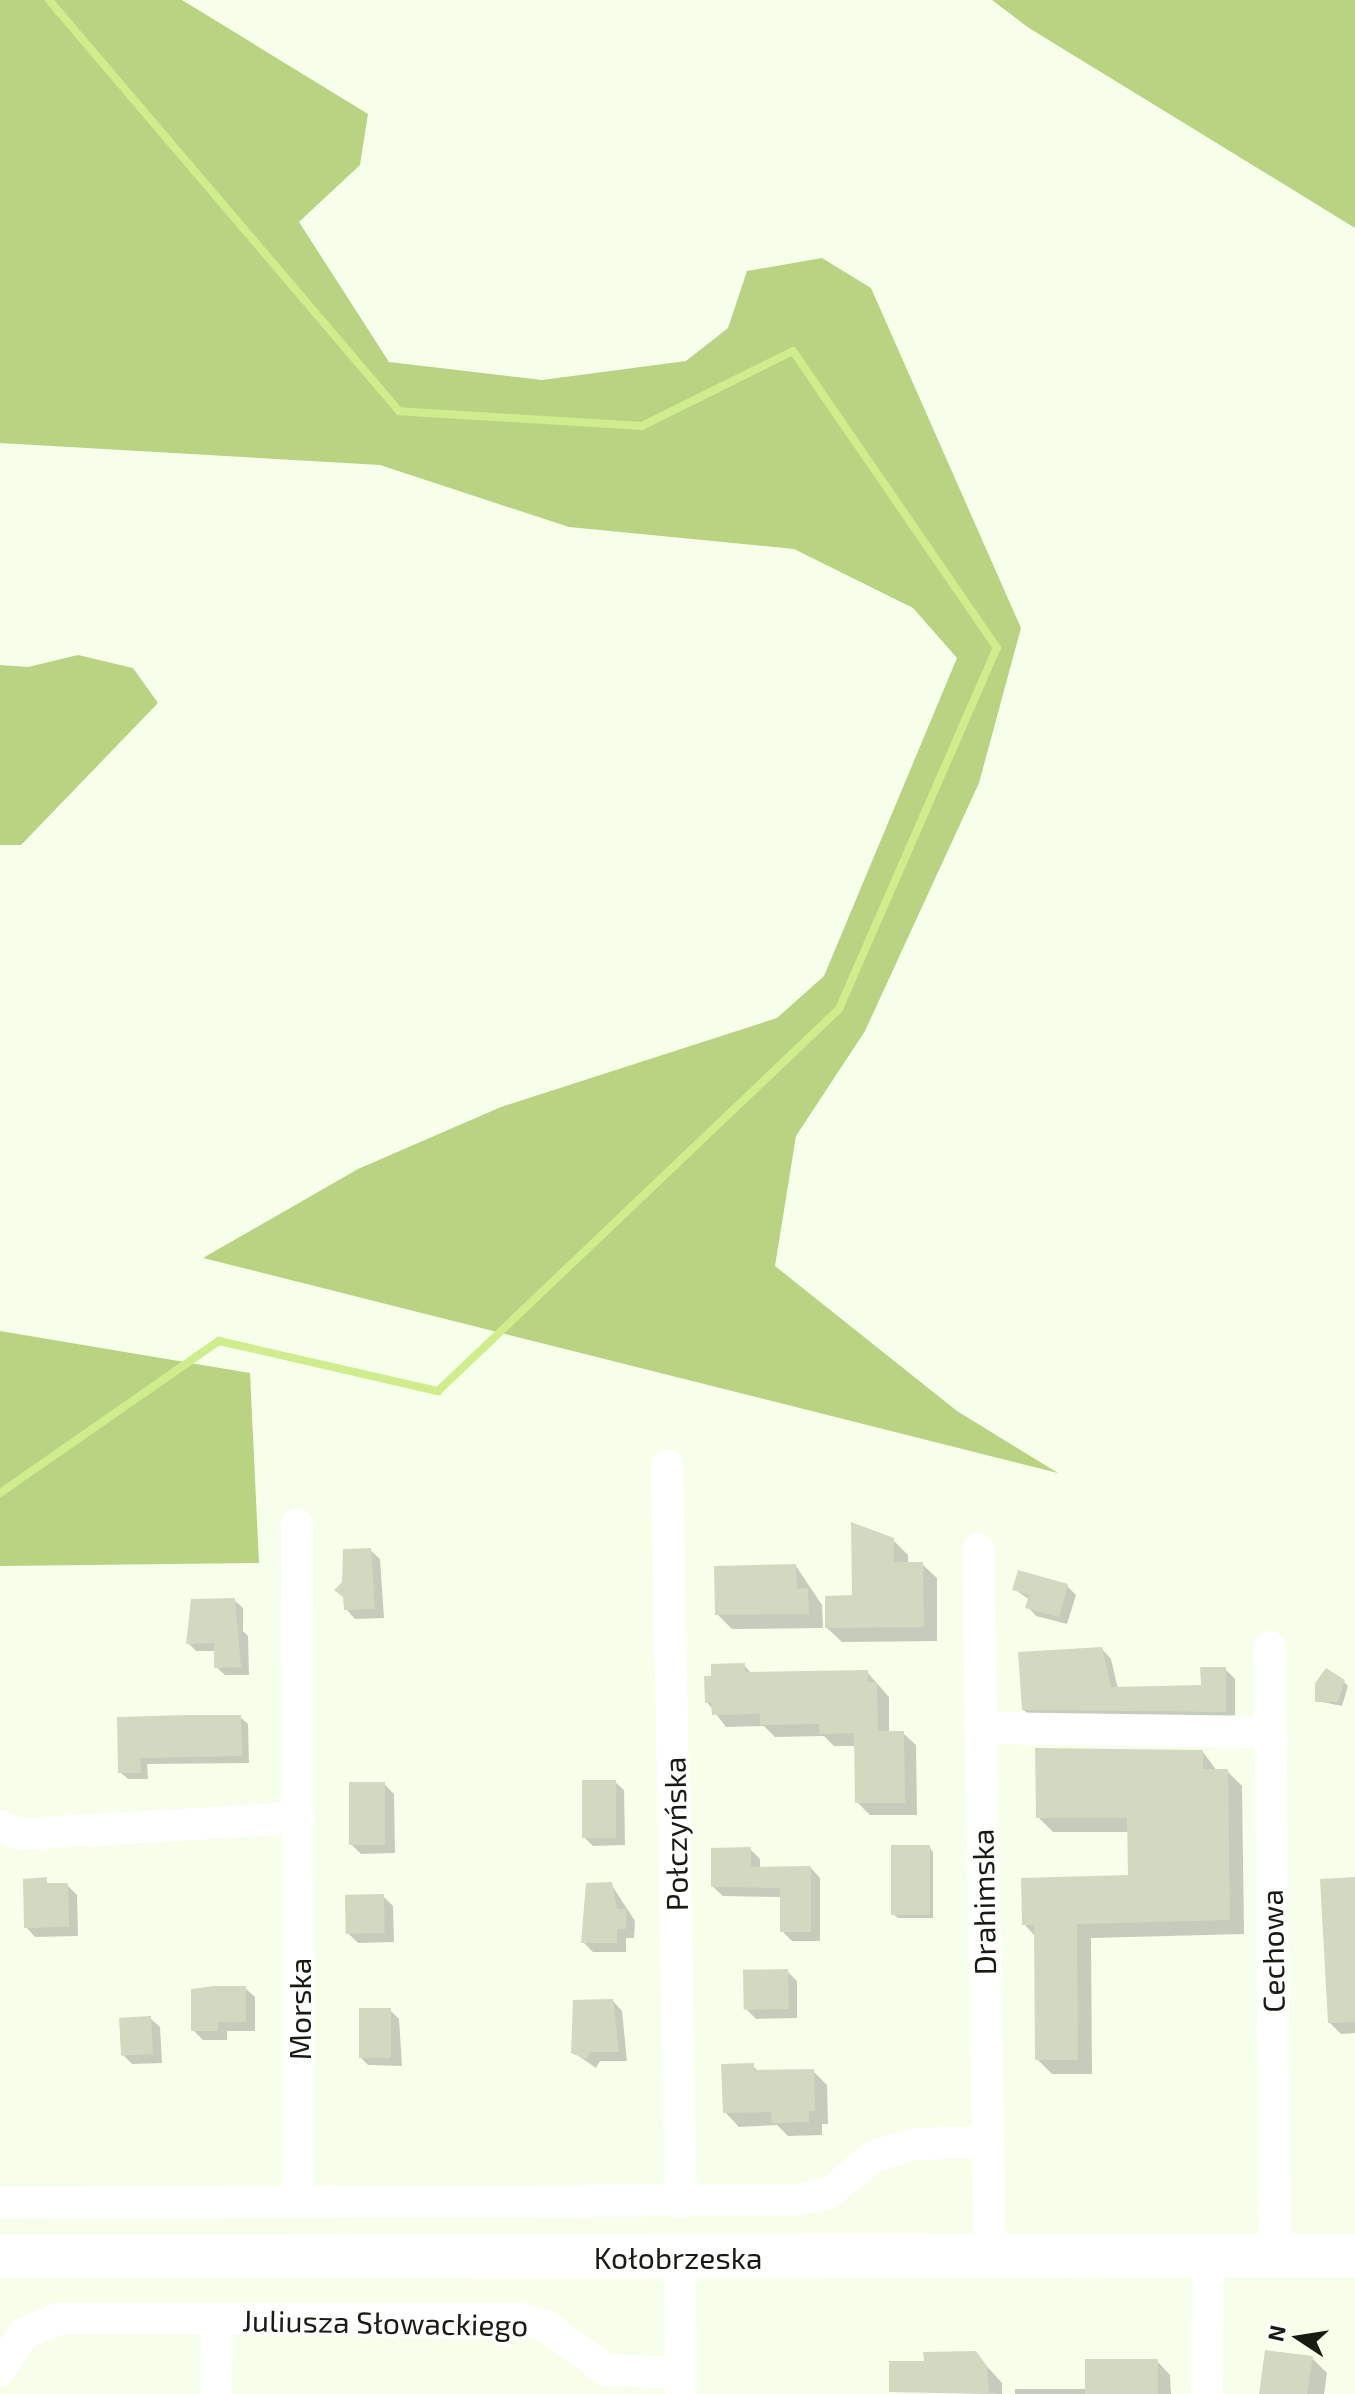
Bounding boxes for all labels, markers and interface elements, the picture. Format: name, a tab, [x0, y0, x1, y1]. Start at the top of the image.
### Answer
street label: Połczyńska	[656, 1756, 694, 1912]
street label: Drahimska	[964, 1828, 1002, 1976]
street label: Cechowa	[1253, 1889, 1291, 2013]
street label: Morska	[281, 1958, 317, 2060]
street label: Kołobrzeska	[594, 2239, 762, 2275]
north arrow	[1259, 2298, 1339, 2378]
street label: Juliusza Słowackiego	[242, 2302, 528, 2342]
text: N	[1261, 2323, 1290, 2343]

